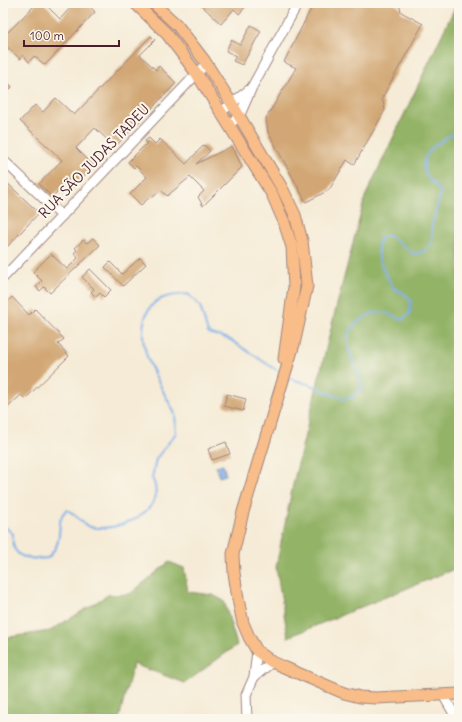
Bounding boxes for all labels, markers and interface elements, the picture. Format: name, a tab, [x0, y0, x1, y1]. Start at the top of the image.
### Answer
scale bar	[24, 22, 119, 48]
text: 100 m	[30, 28, 64, 43]
street label: RUA SÃO JUDAS TADEU	[35, 100, 153, 222]

